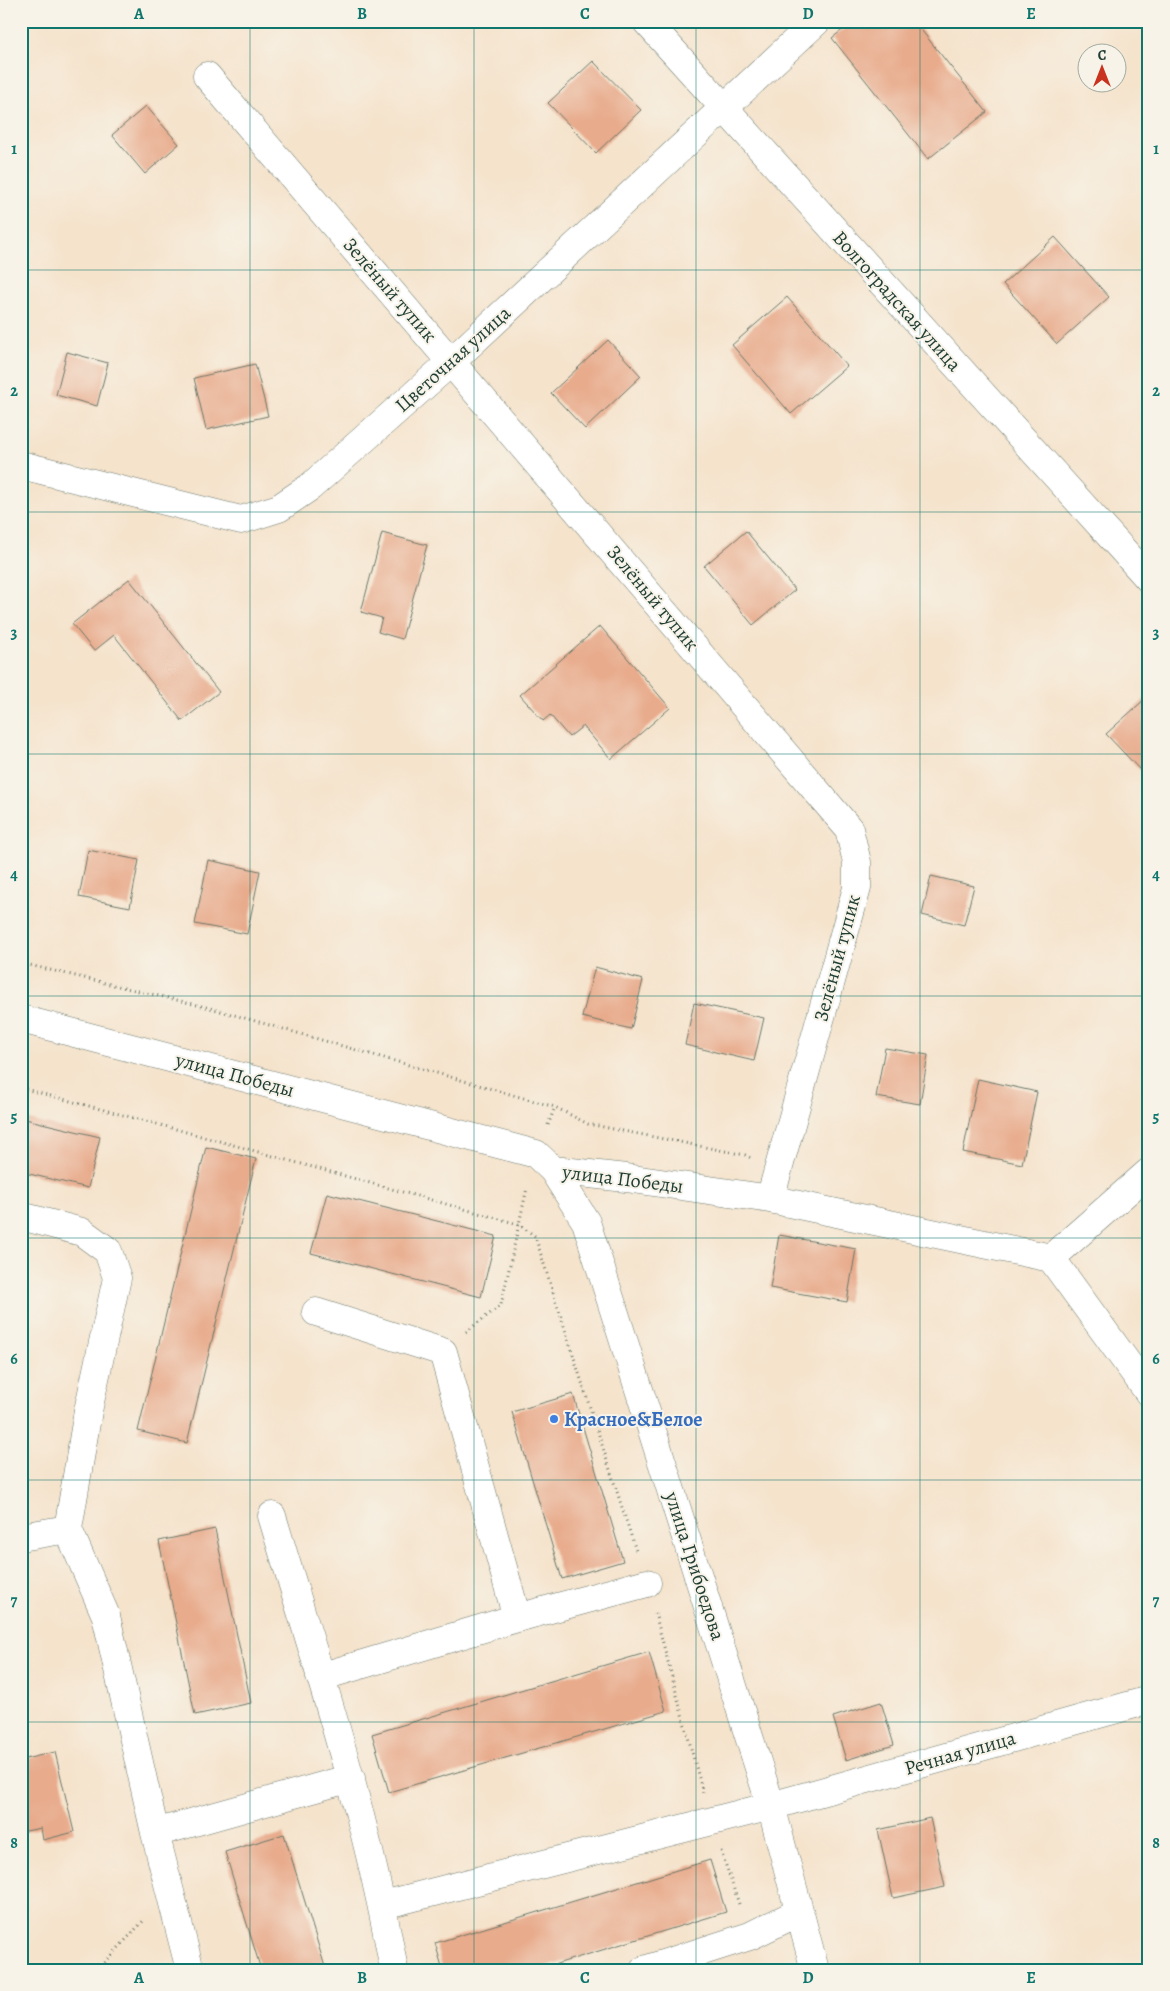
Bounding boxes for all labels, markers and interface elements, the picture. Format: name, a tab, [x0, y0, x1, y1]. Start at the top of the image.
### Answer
text: A	[133, 3, 145, 25]
text: B	[357, 3, 367, 25]
text: C	[580, 3, 590, 25]
text: D	[802, 3, 814, 25]
text: E	[1026, 3, 1036, 25]
north arrow	[1078, 42, 1128, 92]
text: С	[1098, 46, 1107, 65]
text: 1	[11, 138, 17, 160]
text: 1	[1153, 138, 1159, 160]
street label: Волгоградская улица	[827, 225, 968, 378]
street label: Зелёный тупик	[337, 232, 443, 348]
street label: Цветочная улица	[389, 299, 517, 418]
text: 2	[10, 380, 18, 402]
text: 2	[1152, 380, 1160, 402]
street label: Зелёный тупик	[601, 539, 705, 657]
text: 3	[11, 622, 18, 644]
text: 3	[1153, 622, 1160, 644]
text: 4	[10, 864, 18, 886]
text: 4	[1152, 864, 1160, 886]
street label: Зелёный тупик	[807, 891, 867, 1025]
street label: улица Победы	[172, 1046, 297, 1104]
text: 5	[11, 1106, 18, 1128]
text: 5	[1153, 1106, 1160, 1128]
street label: улица Победы	[560, 1158, 685, 1200]
text: 6	[10, 1348, 18, 1370]
text: 6	[1152, 1348, 1160, 1370]
place label: Красное&Белое	[564, 1406, 703, 1433]
marker: Красное&Белое	[548, 1413, 560, 1425]
street label: улица Грибоедова	[658, 1487, 732, 1644]
text: 7	[11, 1590, 18, 1612]
text: 7	[1153, 1590, 1160, 1612]
street label: Речная улица	[901, 1724, 1019, 1782]
text: 8	[10, 1832, 18, 1854]
text: 8	[1152, 1832, 1160, 1854]
text: A	[133, 1967, 145, 1989]
text: B	[357, 1967, 367, 1989]
text: C	[580, 1967, 590, 1989]
text: D	[802, 1967, 814, 1989]
text: E	[1026, 1967, 1036, 1989]

